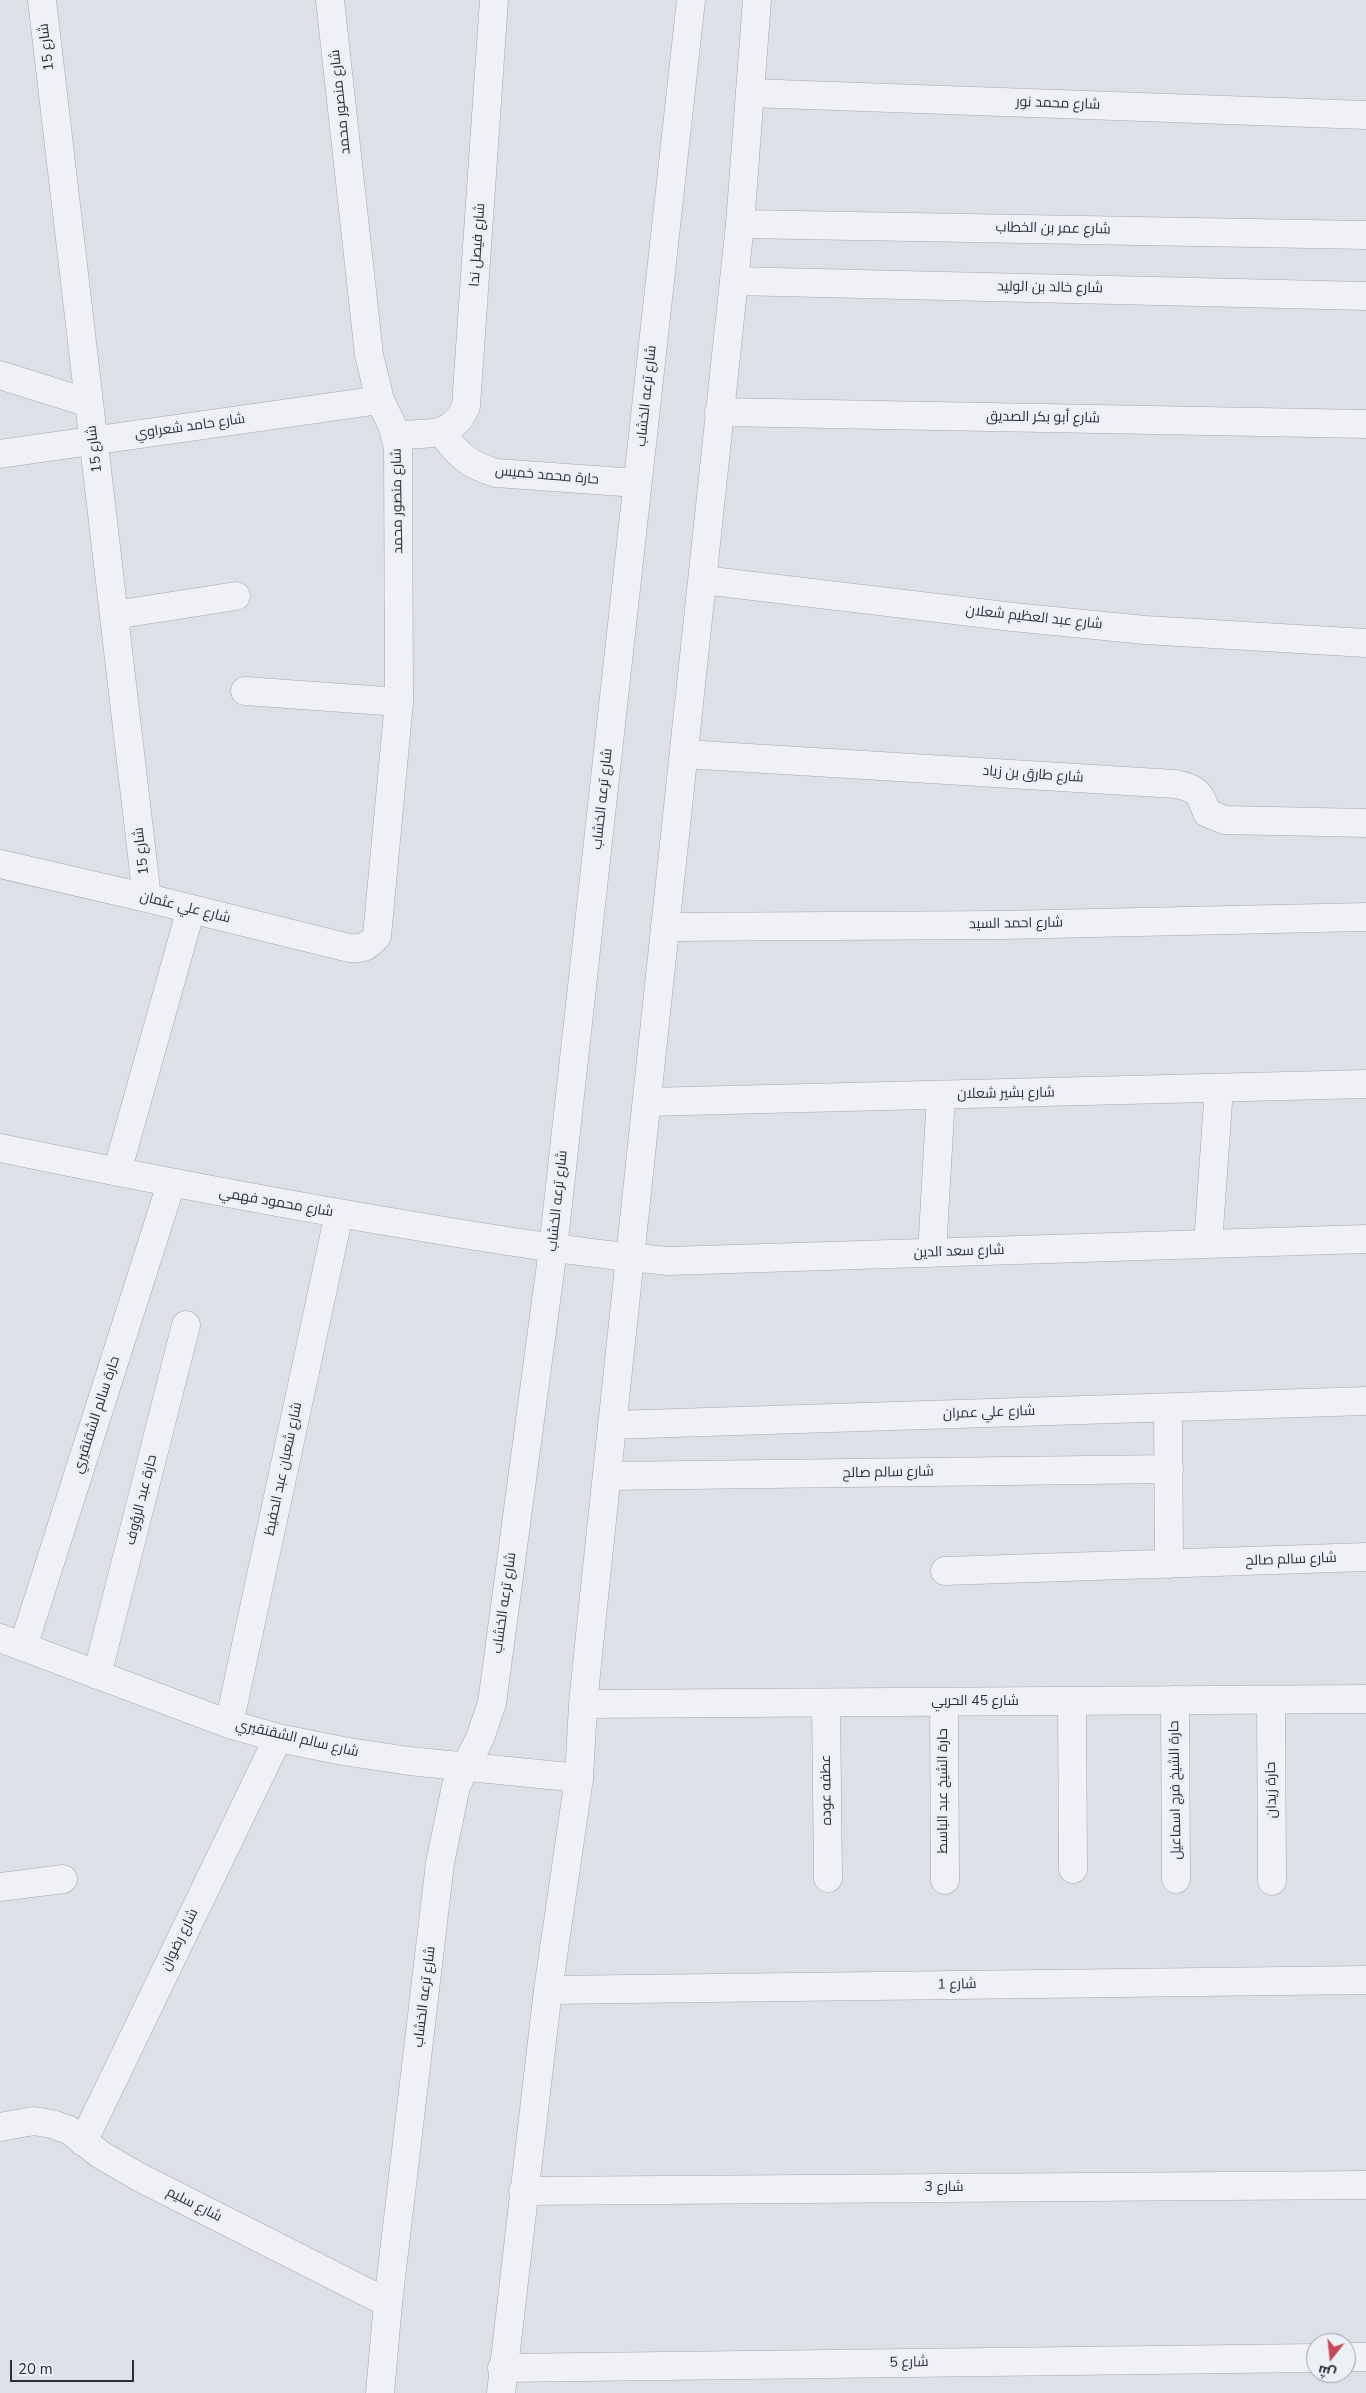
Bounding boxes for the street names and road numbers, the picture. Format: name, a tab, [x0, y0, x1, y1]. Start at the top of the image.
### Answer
street label: شارع 15	[36, 22, 58, 72]
street label: شارع منصور محمد	[327, 49, 355, 155]
street label: شارع محمد نور	[1016, 94, 1100, 114]
street label: شارع فيصل ندا	[467, 203, 489, 287]
street label: شارع عمر بن الخطاب	[995, 220, 1111, 238]
street label: شارع خالد بن الوليد	[997, 279, 1103, 297]
street label: شارع ترعه الخشاب	[633, 344, 661, 448]
street label: شارع أبو بكر الصديق	[986, 409, 1100, 427]
street label: شارع حامد شعراوي	[134, 411, 246, 443]
street label: شارع 15	[84, 424, 106, 474]
street label: شارع منصور محمد	[389, 448, 407, 554]
street label: حارة محمد خميس	[494, 463, 600, 489]
street label: شارع عبد العظيم شعلان	[965, 602, 1103, 634]
street label: شارع ترعه الخشاب	[589, 747, 617, 851]
street label: شارع طارق بن زياد	[982, 763, 1084, 787]
street label: شارع 15	[131, 826, 153, 876]
street label: شارع علي عثمان	[138, 889, 232, 927]
street label: شارع احمد السيد	[969, 915, 1063, 933]
street label: شارع بشير شعلان	[957, 1085, 1055, 1103]
street label: شارع ترعه الخشاب	[544, 1149, 572, 1253]
street label: شارع محمود فهمي	[218, 1185, 334, 1221]
street label: شارع سعد الدين	[913, 1242, 1005, 1262]
street label: حارة سالم الشقنقيري	[70, 1354, 124, 1476]
street label: شارع شعبان عبد الحفيظ	[262, 1401, 306, 1537]
street label: شارع علي عمران	[943, 1403, 1035, 1423]
street label: حارة عبد الرؤوف	[123, 1453, 161, 1547]
street label: شارع سالم صالح	[842, 1464, 934, 1482]
street label: شارع سالم صالح	[1245, 1550, 1337, 1570]
street label: شارع ترعه الخشاب	[490, 1551, 520, 1655]
street label: شارع 45 الحربي	[931, 1694, 1019, 1710]
street label: شارع سالم الشقنقيري	[234, 1717, 360, 1761]
street label: حارة الشيخ فرج اسماعيل	[1166, 1720, 1186, 1860]
street label: حارة الشيخ عبد الباسط	[936, 1728, 952, 1854]
street label: عطفه عوده	[818, 1754, 836, 1826]
street label: حارة زيدان	[1263, 1762, 1281, 1818]
street label: شارع رضوان	[158, 1906, 202, 1974]
street label: شارع ترعه الخشاب	[410, 1945, 440, 2049]
street label: شارع 1	[937, 1976, 977, 1994]
street label: شارع 3	[924, 2180, 964, 2196]
street label: شارع سليم	[163, 2184, 225, 2226]
street label: شارع 5	[889, 2354, 929, 2372]

